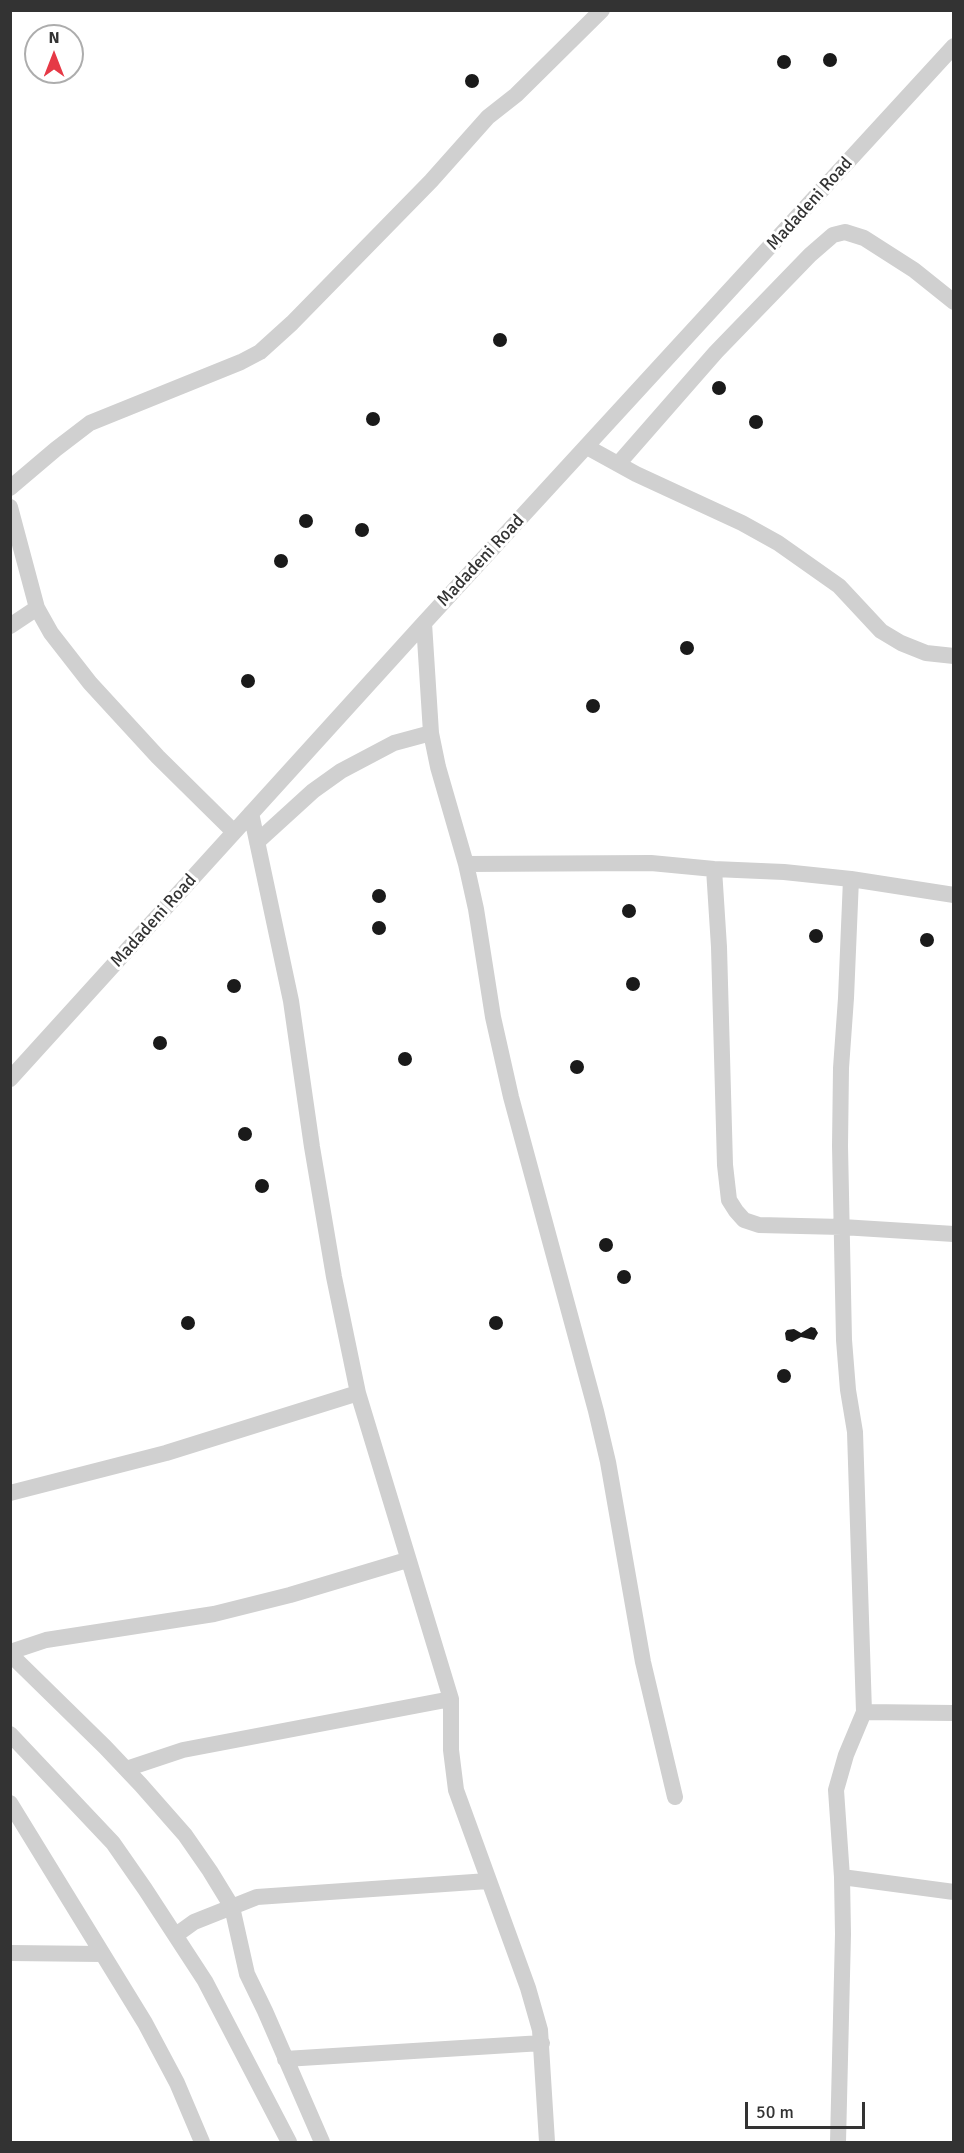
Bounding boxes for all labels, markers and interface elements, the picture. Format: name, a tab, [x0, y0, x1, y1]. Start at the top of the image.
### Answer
north arrow	[24, 24, 84, 84]
text: N	[48, 28, 60, 48]
street label: Madadeni Road	[763, 153, 857, 255]
street label: Madadeni Road	[433, 511, 529, 611]
street label: Madadeni Road	[107, 870, 201, 972]
scale bar	[748, 2090, 868, 2128]
text: 50 m	[756, 2101, 794, 2123]

